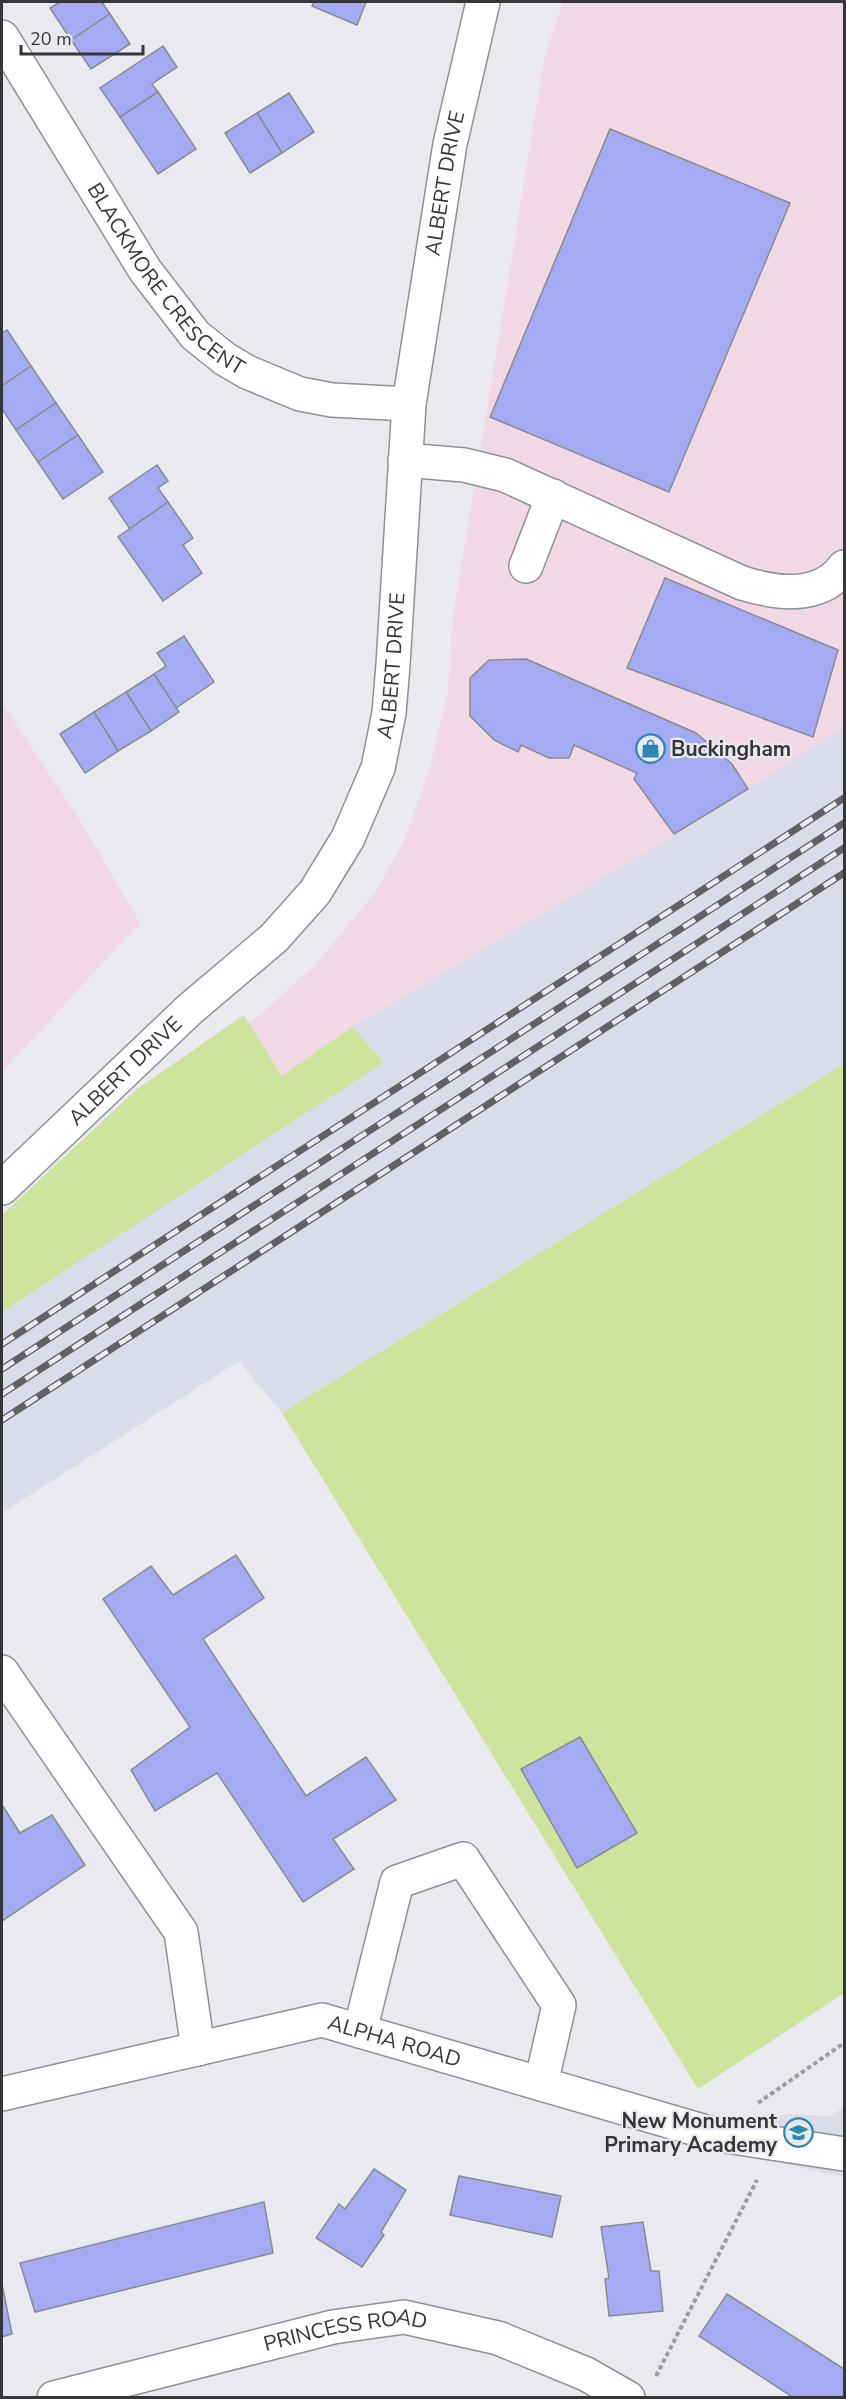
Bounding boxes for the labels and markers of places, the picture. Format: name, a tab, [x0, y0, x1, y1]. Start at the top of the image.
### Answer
shop icon: Buckingham	[634, 733, 666, 765]
place label: Buckingham	[671, 735, 791, 763]
place label: New Monument Primary Academy	[604, 2107, 778, 2159]
school or university icon: New Monument Primary Academy	[782, 2117, 814, 2149]

